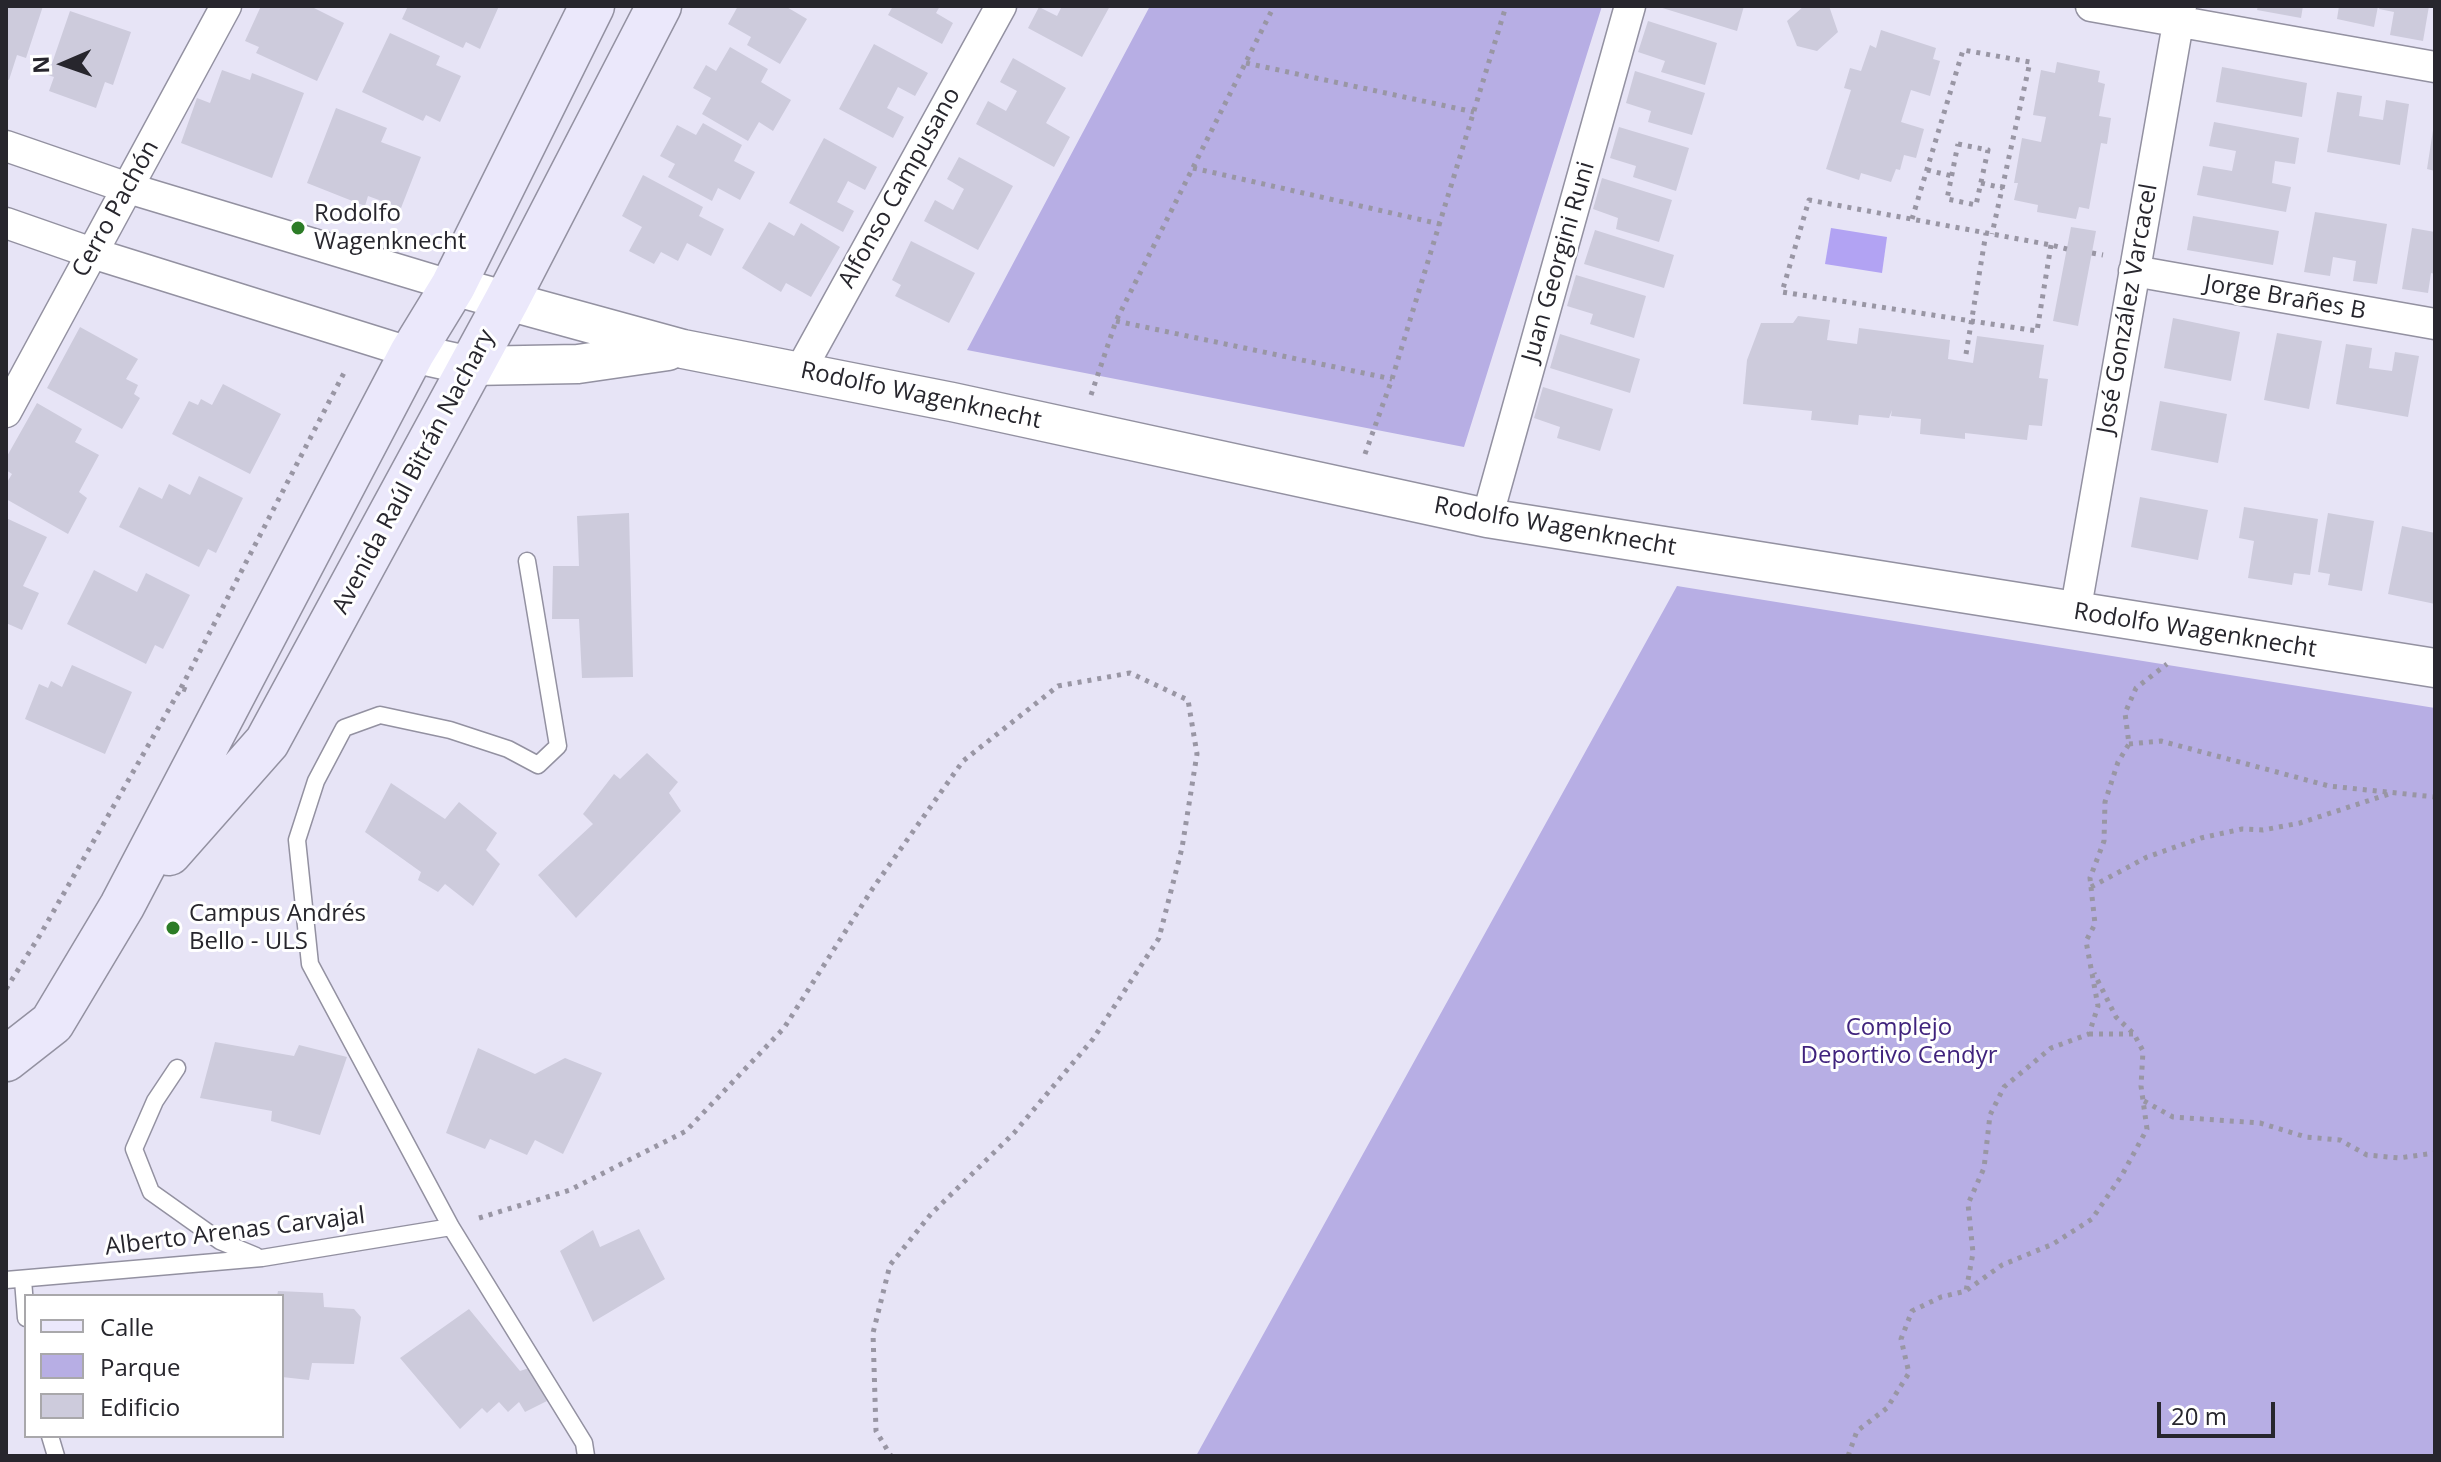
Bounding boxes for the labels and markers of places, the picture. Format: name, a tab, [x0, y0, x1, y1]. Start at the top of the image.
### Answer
place label: Rodolfo Wagenknecht	[314, 200, 466, 256]
marker: Rodolfo Wagenknecht	[289, 219, 307, 237]
place label: Campus Andrés Bello - ULS	[189, 900, 366, 956]
marker: Campus Andrés Bello - ULS	[164, 919, 182, 937]

